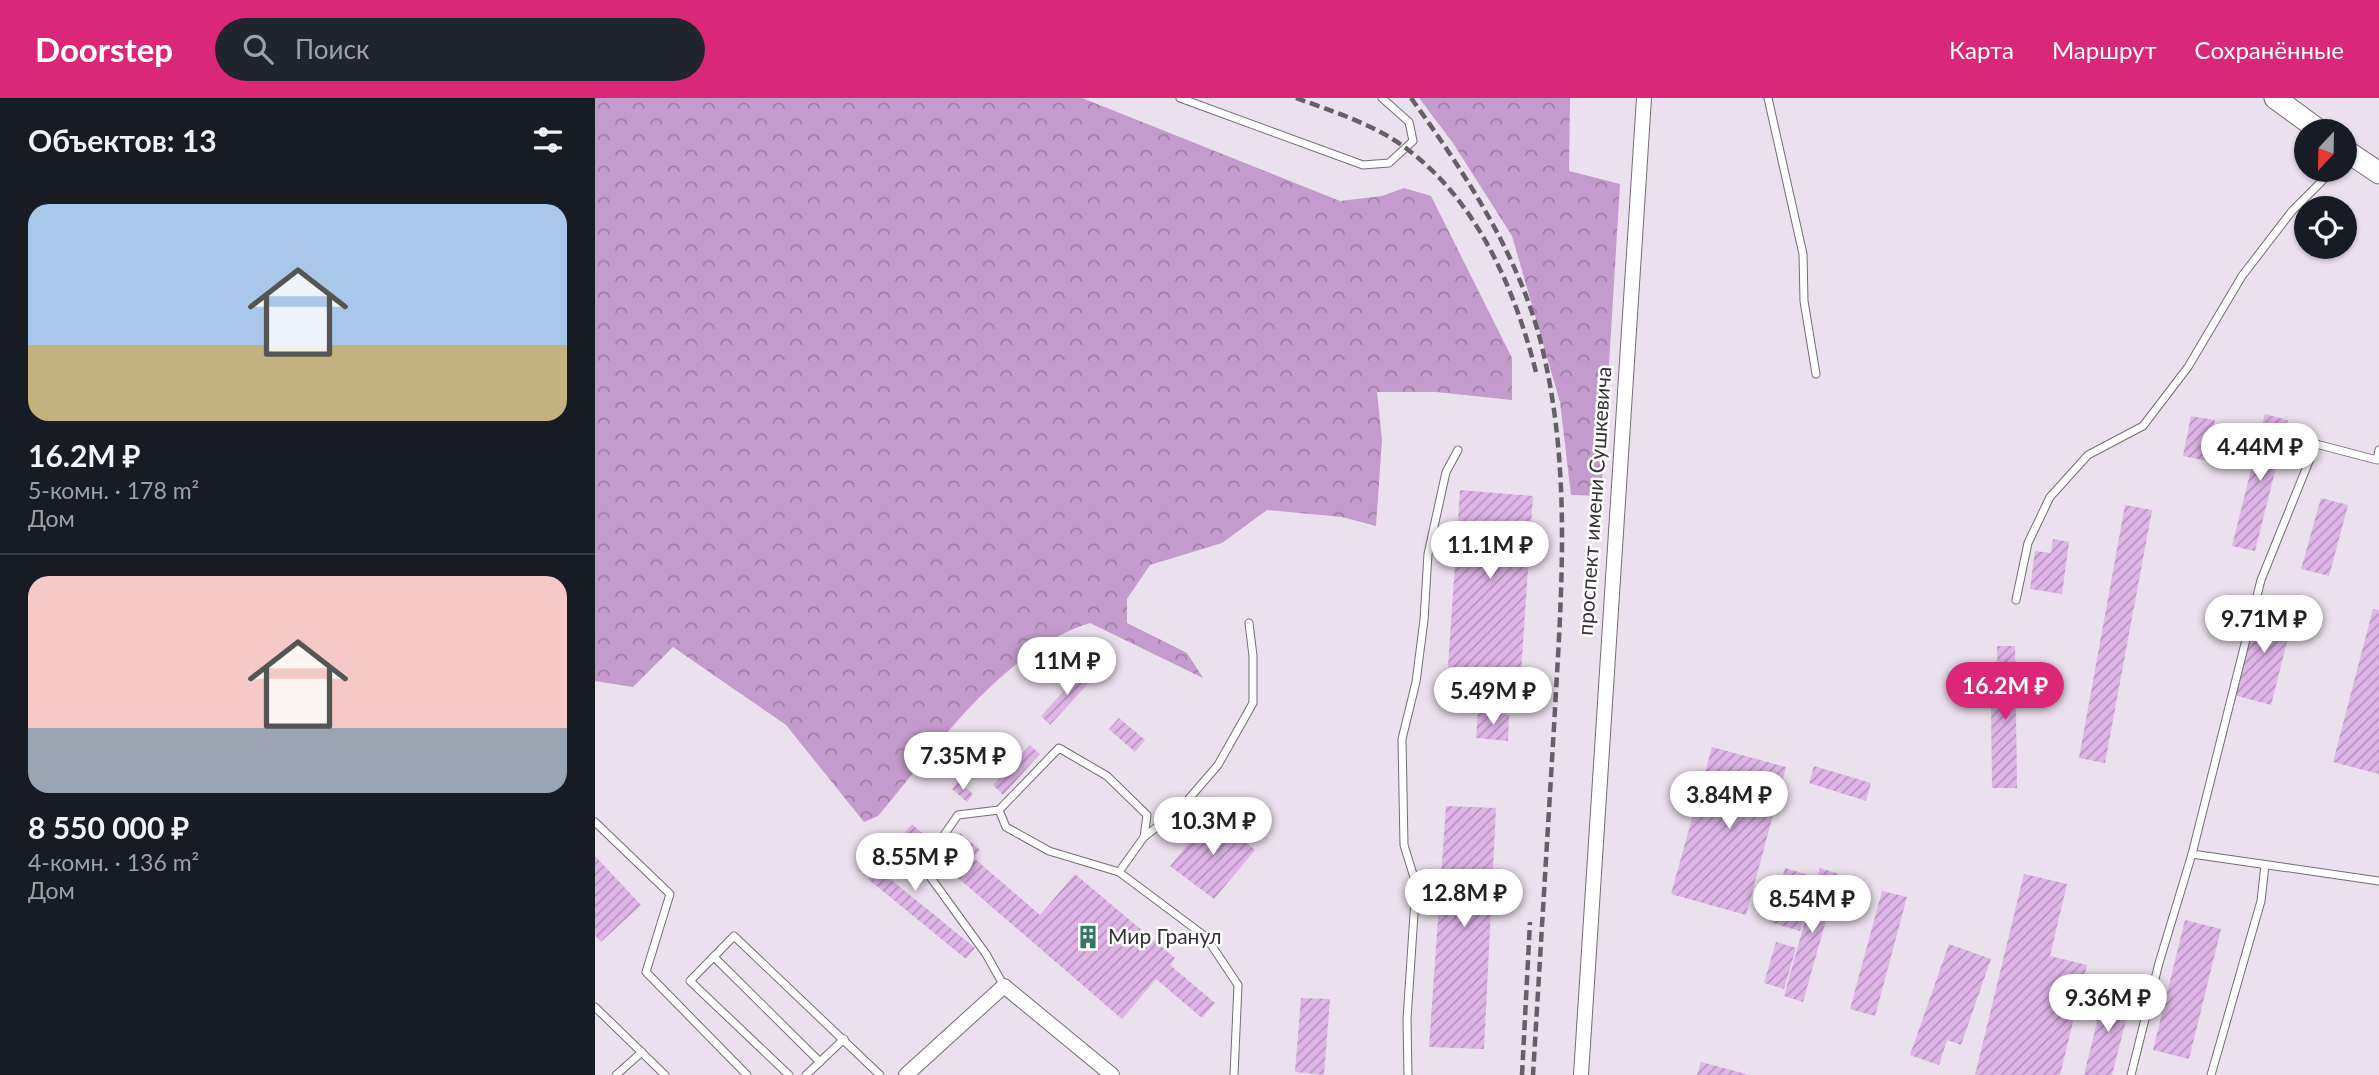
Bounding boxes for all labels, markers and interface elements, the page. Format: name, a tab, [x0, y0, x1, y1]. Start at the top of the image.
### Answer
search box	[215, 18, 705, 81]
text: Doorstep	[35, 29, 173, 69]
icon: search	[239, 30, 277, 68]
text: Поиск	[295, 33, 369, 65]
text: Карта	[1949, 35, 2014, 64]
text: Маршрут	[2052, 35, 2157, 64]
text: Сохранённые	[2195, 35, 2344, 64]
north arrow	[2294, 119, 2357, 182]
map controls	[2294, 119, 2357, 259]
icon: filters	[529, 121, 567, 159]
text: Объектов: 13	[28, 122, 217, 158]
button: locate	[2294, 196, 2357, 259]
icon: home	[235, 249, 361, 375]
street label: проспект имени Сушкевича	[1572, 366, 1615, 636]
pin: 4.44M ₽	[2195, 424, 2325, 483]
text: 4.44M ₽	[2217, 432, 2303, 460]
text: 16.2M ₽	[28, 437, 140, 473]
text: 5-комн. · 178 m²	[28, 476, 199, 504]
text: Дом	[28, 504, 75, 532]
pin: 11.1M ₽	[1425, 522, 1555, 581]
text: 11.1M ₽	[1447, 530, 1533, 558]
pin: 9.71M ₽	[2199, 596, 2329, 655]
text: 9.71M ₽	[2221, 604, 2307, 632]
icon: home	[235, 621, 361, 747]
pin: 11M ₽	[1018, 638, 1116, 697]
text: 11M ₽	[1033, 646, 1101, 674]
pin: 16.2M ₽	[1940, 662, 2070, 722]
pin: 5.49M ₽	[1428, 668, 1558, 727]
text: 16.2M ₽	[1962, 671, 2048, 699]
text: 5.49M ₽	[1450, 676, 1536, 704]
pin: 7.35M ₽	[898, 732, 1028, 792]
text: 7.35M ₽	[920, 741, 1006, 769]
pin: 3.84M ₽	[1664, 772, 1794, 831]
text: 3.84M ₽	[1686, 780, 1772, 808]
pin: 10.3M ₽	[1148, 798, 1278, 857]
text: 10.3M ₽	[1170, 806, 1256, 834]
text: 8 550 000 ₽	[28, 809, 189, 845]
pin: 8.55M ₽	[850, 834, 980, 893]
text: 8.55M ₽	[872, 842, 958, 870]
text: 4-комн. · 136 m²	[28, 848, 199, 876]
pin: 12.8M ₽	[1399, 870, 1529, 929]
text: Дом	[28, 876, 75, 904]
pin: 8.54M ₽	[1747, 876, 1877, 935]
text: 12.8M ₽	[1421, 878, 1507, 906]
text: 8.54M ₽	[1769, 884, 1855, 912]
building icon: Мир Гранул	[1074, 923, 1102, 951]
place label: Мир Гранул	[1108, 923, 1222, 948]
pin: 9.36M ₽	[2043, 974, 2173, 1034]
text: 9.36M ₽	[2065, 983, 2151, 1011]

